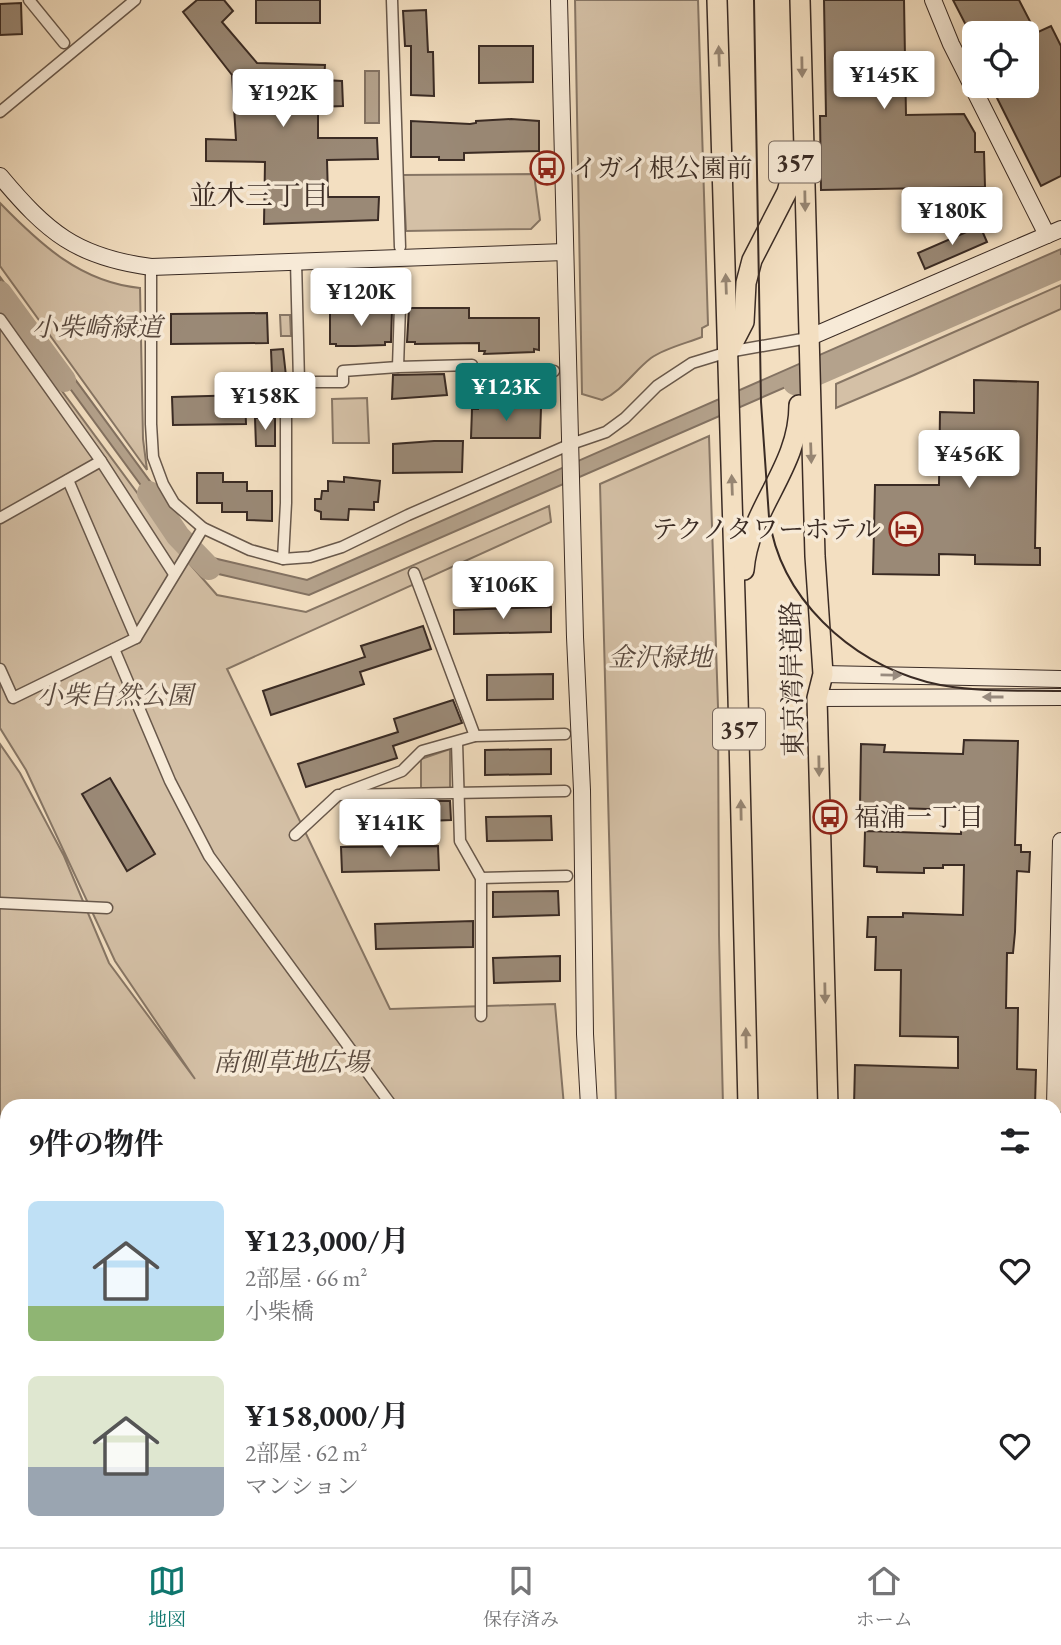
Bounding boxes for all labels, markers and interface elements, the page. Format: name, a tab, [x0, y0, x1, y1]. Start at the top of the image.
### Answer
map controls	[962, 21, 1039, 98]
button: locate	[962, 21, 1039, 98]
one-way arrow	[714, 45, 725, 67]
pin: ¥145K	[835, 52, 933, 111]
one-way arrow	[796, 56, 807, 78]
text: ¥145K	[849, 59, 919, 89]
pin: ¥192K	[234, 69, 332, 129]
text: ¥192K	[248, 77, 318, 107]
road number: 357	[769, 142, 821, 182]
bus stop icon: イガイ根公園前	[528, 149, 566, 187]
place label: イガイ根公園前	[572, 151, 752, 185]
district label: 並木三丁目	[189, 177, 329, 213]
pin: ¥180K	[903, 188, 1001, 247]
one-way arrow	[799, 191, 810, 213]
text: ¥180K	[917, 195, 987, 225]
pin: ¥120K	[312, 268, 410, 328]
one-way arrow	[720, 272, 732, 294]
text: ¥120K	[326, 276, 396, 306]
park label: 小柴崎緑道	[32, 310, 166, 344]
pin: ¥123K	[457, 364, 555, 423]
text: ¥123K	[471, 371, 541, 401]
pin: ¥158K	[216, 372, 314, 432]
text: ¥158K	[230, 380, 300, 410]
pin: ¥456K	[920, 430, 1018, 490]
text: ¥456K	[934, 438, 1004, 468]
one-way arrow	[806, 443, 817, 465]
one-way arrow	[726, 474, 738, 496]
hotel icon: テクノタワーホテル	[887, 510, 925, 548]
place label: テクノタワーホテル	[652, 512, 881, 546]
pin: ¥106K	[454, 562, 552, 621]
text: ¥106K	[468, 569, 538, 599]
street label: 東京湾岸道路	[774, 601, 810, 757]
park label: 金沢緑地	[608, 640, 715, 674]
one-way arrow	[881, 669, 903, 681]
park label: 小柴自然公園	[37, 678, 197, 712]
one-way arrow	[982, 691, 1004, 703]
road number: 357	[713, 708, 765, 750]
one-way arrow	[813, 755, 825, 777]
bus stop icon: 福浦一丁目	[811, 798, 849, 836]
one-way arrow	[735, 799, 747, 821]
pin: ¥141K	[341, 800, 439, 859]
place label: 福浦一丁目	[854, 800, 984, 834]
text: ¥141K	[355, 807, 425, 837]
one-way arrow	[819, 983, 831, 1005]
one-way arrow	[740, 1027, 752, 1049]
park label: 南側草地広場	[213, 1045, 371, 1079]
icon: filters	[996, 1122, 1034, 1160]
text: 9件の物件	[28, 1124, 164, 1163]
text: ¥123,000/月	[245, 1221, 409, 1260]
icon: home	[84, 1229, 168, 1313]
icon: heart	[996, 1252, 1034, 1290]
text: 2部屋 · 66 m²	[245, 1263, 367, 1293]
text: 小柴橋	[245, 1296, 314, 1326]
text: ¥158,000/月	[245, 1396, 409, 1435]
icon: home	[84, 1404, 168, 1488]
icon: heart	[996, 1427, 1034, 1465]
text: 2部屋 · 62 m²	[245, 1438, 367, 1468]
text: マンション	[245, 1471, 359, 1501]
tab: 地図	[148, 1562, 186, 1632]
tab: 保存済み	[483, 1562, 559, 1632]
tab: ホーム	[856, 1562, 913, 1632]

